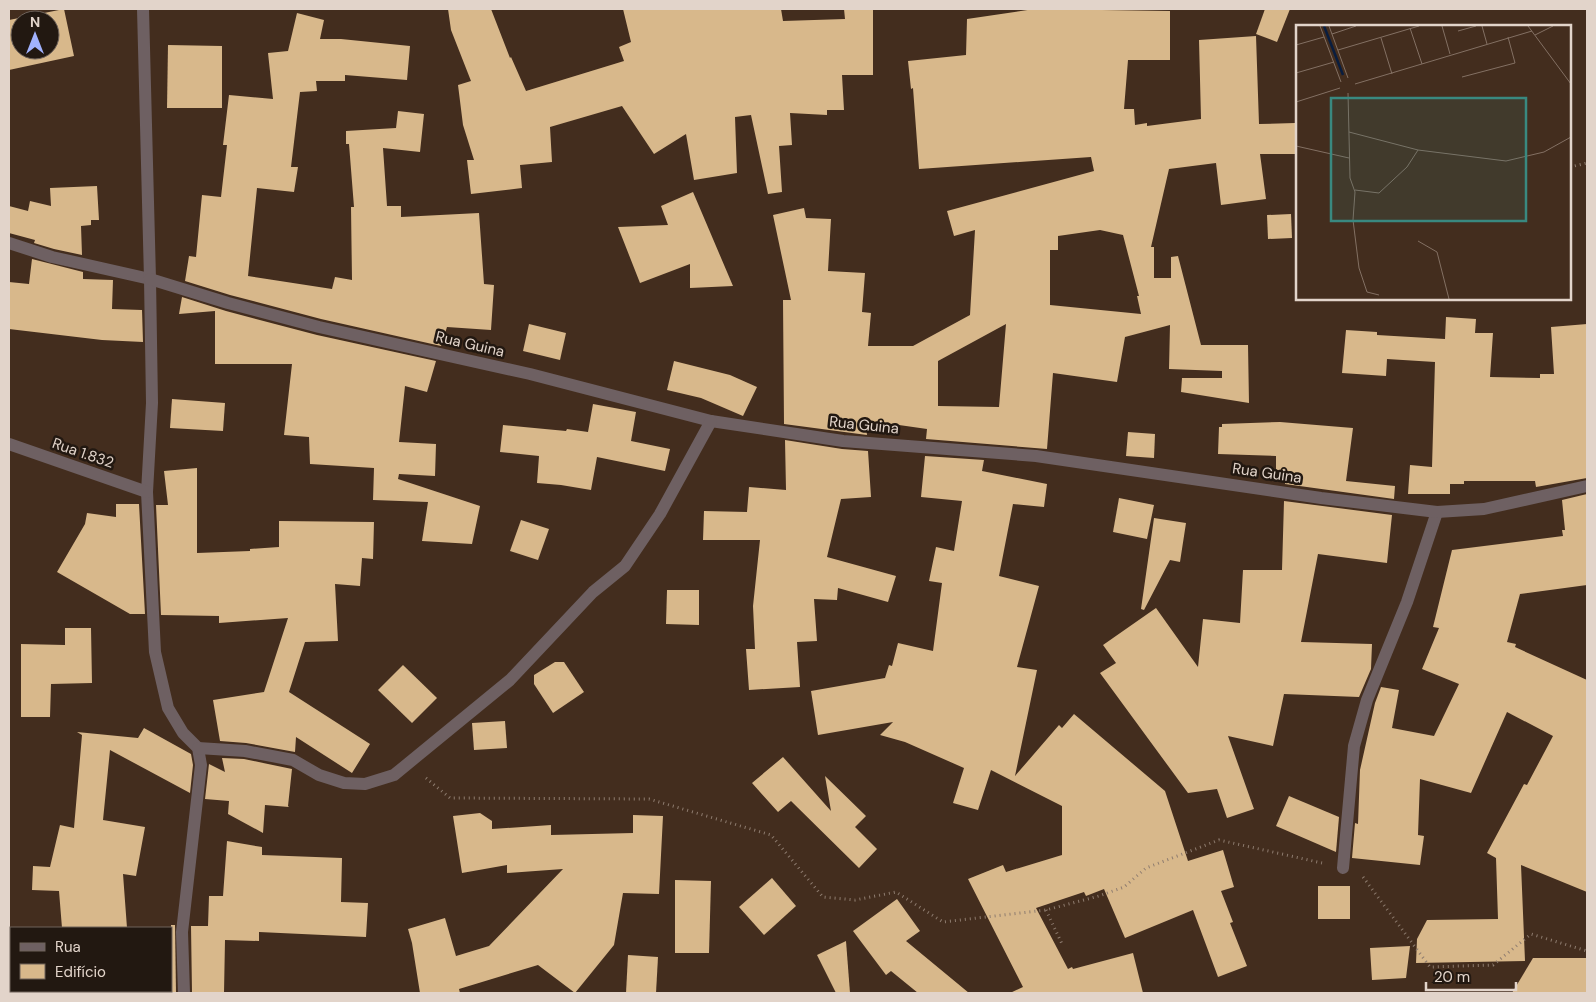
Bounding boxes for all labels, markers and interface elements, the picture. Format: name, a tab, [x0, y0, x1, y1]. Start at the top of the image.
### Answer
north arrow	[10, 10, 60, 60]
text: N	[30, 13, 40, 31]
inset map	[1296, 25, 1571, 300]
street label: Rua Guina	[434, 326, 506, 362]
street label: Rua Guina	[828, 411, 900, 439]
street label: Rua 1.832	[50, 433, 116, 473]
street label: Rua Guina	[1231, 458, 1303, 488]
legend	[10, 927, 172, 992]
text: Rua	[55, 937, 81, 957]
scale bar	[1426, 960, 1516, 992]
text: Edifício	[55, 962, 106, 982]
text: 20 m	[1434, 967, 1470, 987]

